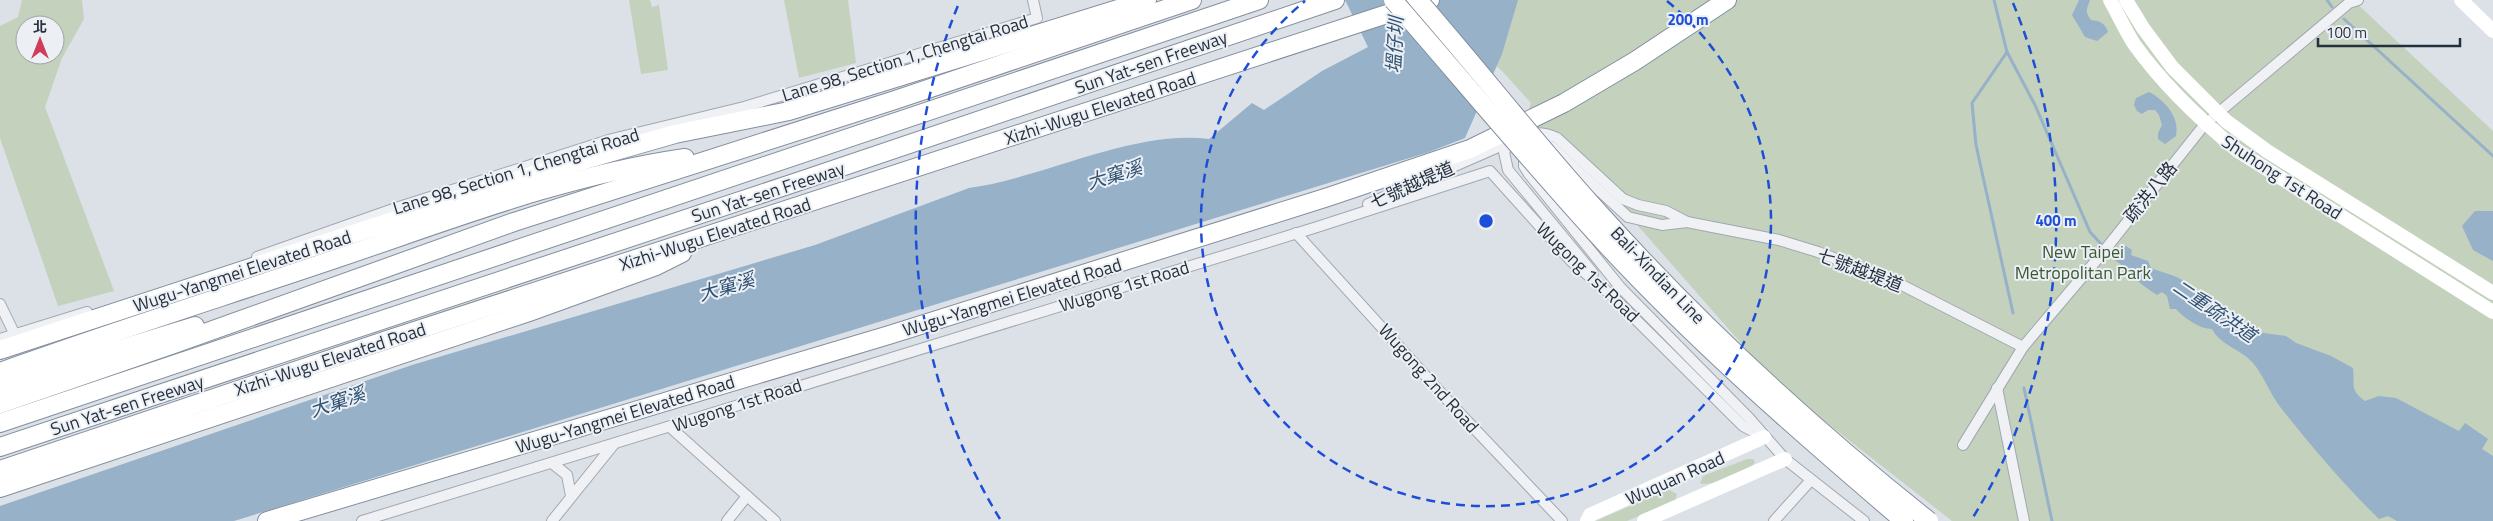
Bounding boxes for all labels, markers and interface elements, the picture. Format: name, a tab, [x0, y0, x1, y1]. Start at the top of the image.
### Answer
street label: Lane 98, Section 1, Chengtai Road	[778, 8, 1032, 108]
text: 200 m	[1667, 8, 1709, 31]
water label: 塭仔圳	[1378, 13, 1410, 74]
north arrow	[15, 15, 65, 65]
scale bar	[2318, 15, 2460, 47]
text: 北	[33, 16, 47, 37]
text: 100 m	[2326, 21, 2367, 44]
street label: Sun Yat-sen Freeway	[1071, 23, 1231, 101]
street label: Xizhi-Wugu Elevated Road	[1001, 64, 1199, 152]
street label: Lane 98, Section 1, Chengtai Road	[389, 121, 643, 221]
street label: Shuhong 1st Road	[2216, 128, 2348, 226]
water label: 大窠溪	[1082, 151, 1148, 196]
street label: Sun Yat-sen Freeway	[688, 154, 848, 230]
street label: 七號越堤道	[1365, 154, 1459, 216]
street label: 疏洪八路	[2117, 156, 2183, 228]
street label: Xizhi-Wugu Elevated Road	[616, 190, 814, 278]
text: 400 m	[2035, 209, 2077, 232]
centre of rings	[1477, 212, 1495, 230]
street label: Wugong 1st Road	[1530, 216, 1646, 328]
street label: Bali-Xindian Line	[1604, 220, 1712, 330]
street label: Wugu-Yangmei Elevated Road	[130, 223, 354, 319]
park label: New Taipei Metropolitan Park	[2015, 238, 2152, 286]
street label: 七號越堤道	[1813, 241, 1907, 299]
street label: Wugu-Yangmei Elevated Road	[899, 251, 1125, 343]
street label: Wugong 1st Road	[1056, 253, 1192, 319]
water label: 大窠溪	[695, 263, 760, 308]
water label: 二重疏洪道	[2168, 271, 2265, 350]
street label: Xizhi-Wugu Elevated Road	[231, 315, 429, 403]
street label: Wugong 2nd Road	[1372, 317, 1486, 439]
street label: Sun Yat-sen Freeway	[47, 367, 207, 443]
street label: Wugu-Yangmei Elevated Road	[512, 368, 738, 460]
street label: Wugong 1st Road	[669, 371, 805, 439]
water label: 大窠溪	[305, 377, 371, 424]
street label: Wuquan Road	[1621, 444, 1729, 512]

